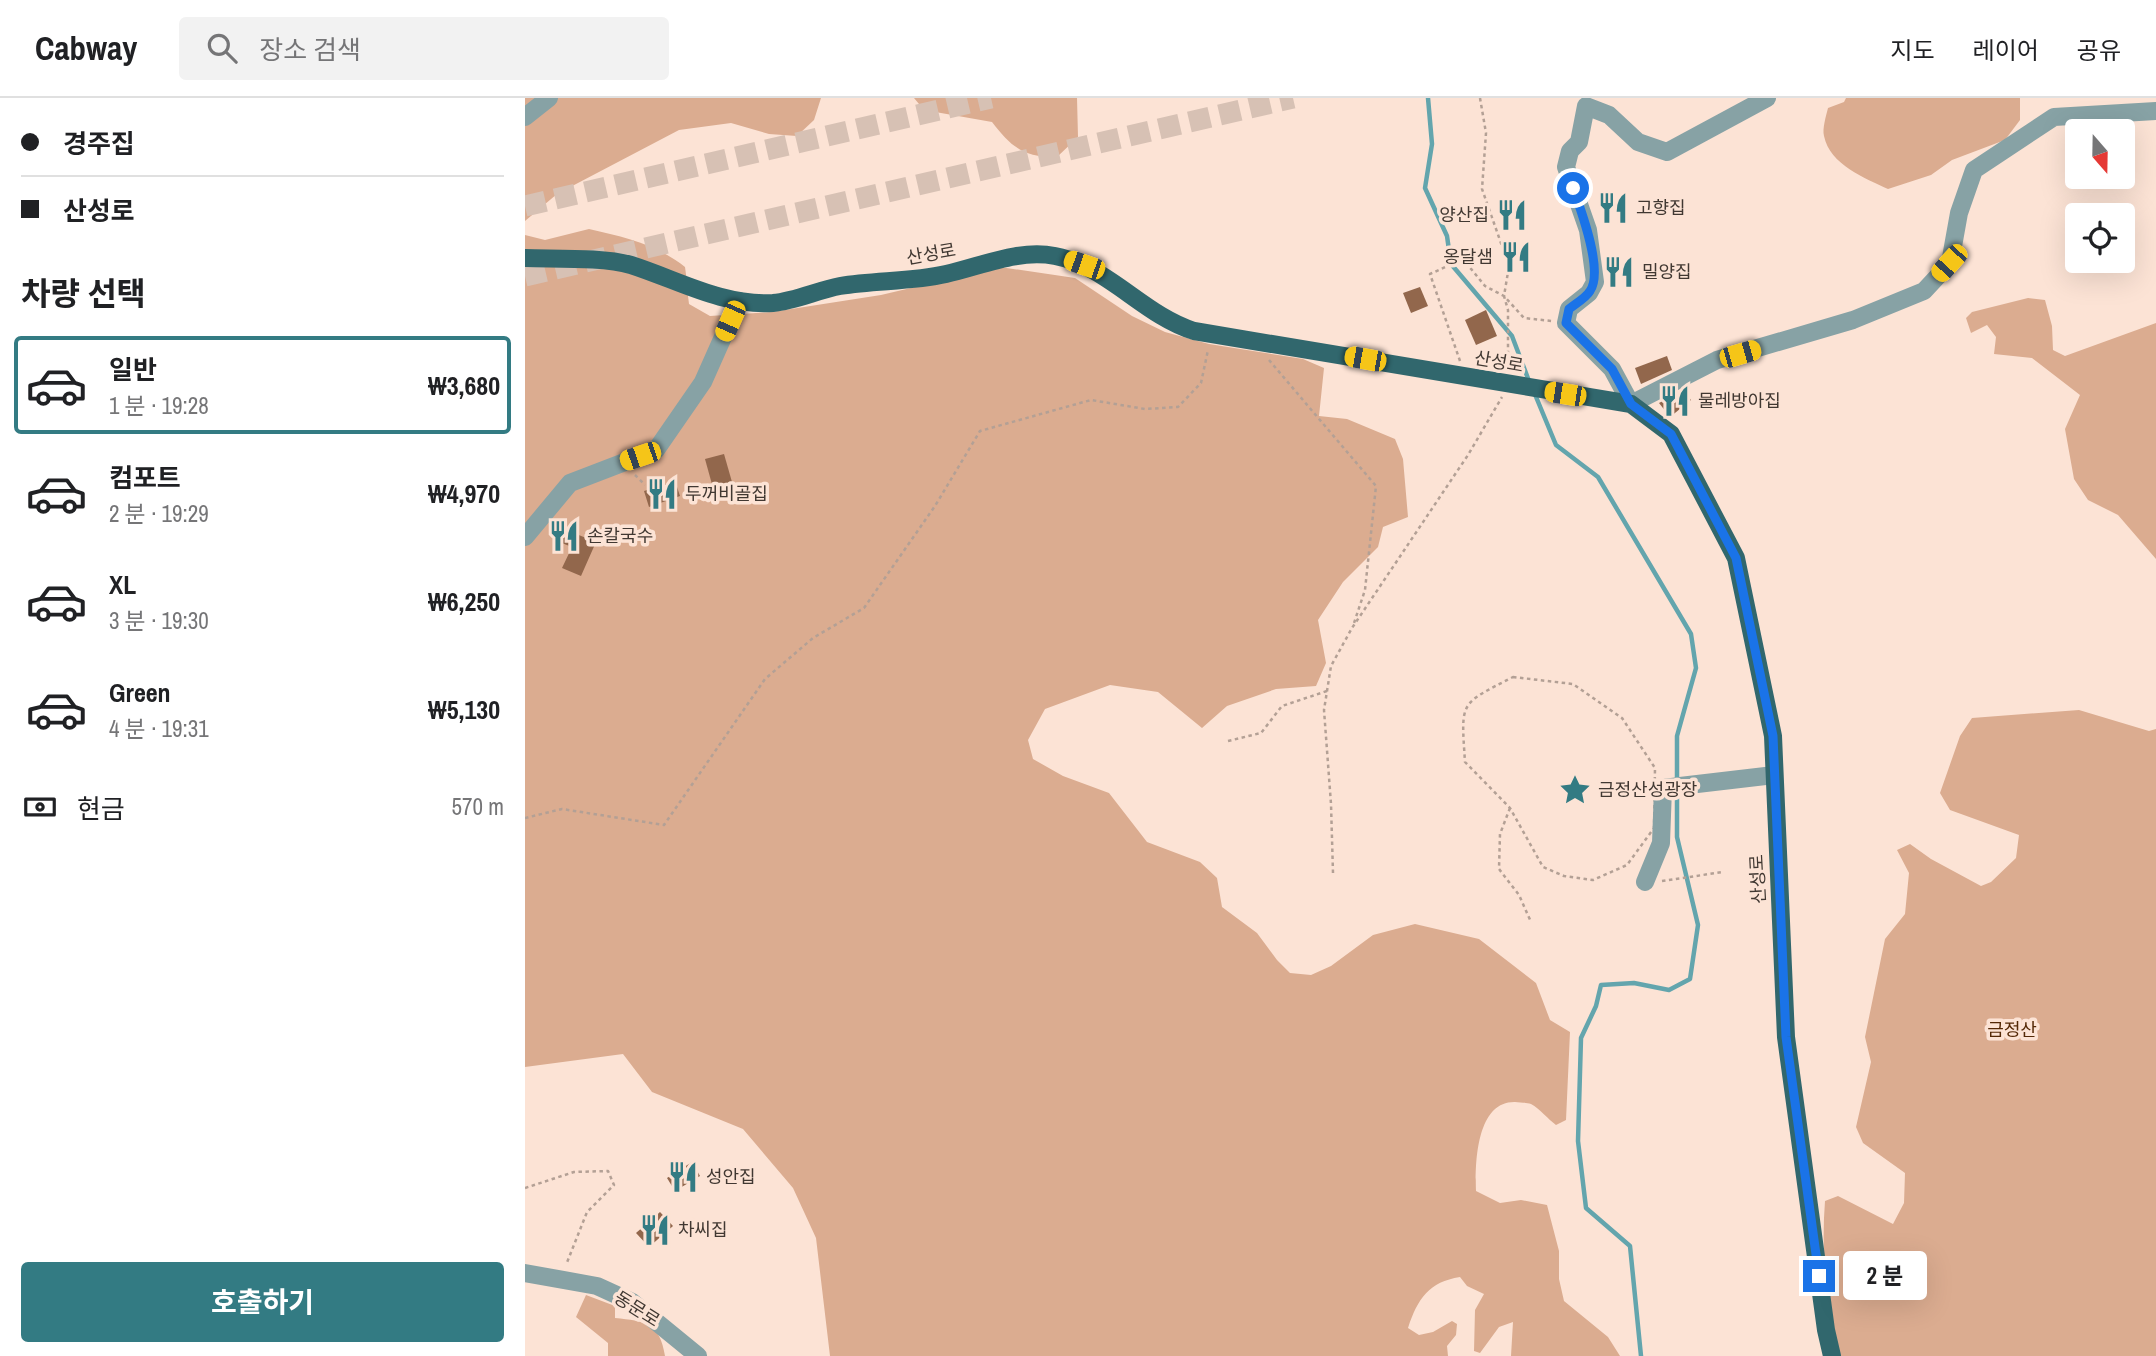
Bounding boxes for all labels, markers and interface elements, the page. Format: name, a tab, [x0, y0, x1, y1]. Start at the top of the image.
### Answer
search box	[179, 17, 669, 80]
text: Cabway	[35, 26, 137, 70]
icon: search	[203, 29, 241, 67]
text: 장소 검색	[259, 32, 361, 67]
text: 지도	[1890, 34, 1935, 66]
text: 레이어	[1973, 34, 2039, 66]
text: 공유	[2077, 34, 2121, 66]
north arrow	[2065, 119, 2135, 189]
map controls	[2065, 119, 2135, 273]
text: 경주집	[63, 126, 135, 161]
route start	[1557, 172, 1589, 204]
restaurant icon: 고향집	[1596, 191, 1630, 225]
text: 산성로	[63, 193, 135, 228]
place label: 고향집	[1636, 195, 1686, 220]
restaurant icon: 양산집	[1495, 198, 1529, 232]
place label: 양산집	[1439, 202, 1489, 227]
button: locate	[2065, 203, 2135, 273]
street label: 산성로	[904, 237, 958, 270]
restaurant icon: 옹달샘	[1499, 240, 1533, 274]
car	[1928, 240, 1971, 286]
place label: 옹달샘	[1443, 244, 1493, 269]
car	[1061, 248, 1108, 282]
restaurant icon: 밀양집	[1602, 255, 1636, 289]
place label: 밀양집	[1642, 259, 1692, 284]
text: 차량 선택	[21, 272, 146, 315]
car	[712, 298, 749, 344]
car	[1717, 338, 1764, 370]
car	[1343, 345, 1388, 373]
street label: 산성로	[1472, 345, 1526, 378]
text: 일반	[109, 352, 157, 387]
icon: car	[25, 354, 88, 417]
text: ₩3,680	[428, 368, 500, 403]
car	[1543, 380, 1588, 408]
restaurant icon: 물레방아집	[1658, 384, 1692, 418]
place label: 물레방아집	[1698, 388, 1781, 413]
text: 1 분 · 19:28	[109, 390, 209, 421]
car	[617, 439, 664, 473]
text: 컴포트	[109, 460, 181, 495]
icon: car	[25, 462, 88, 525]
text: ₩4,970	[428, 476, 500, 511]
restaurant icon: 두꺼비골집	[645, 477, 679, 511]
place label: 두꺼비골집	[685, 481, 768, 506]
text: 2 분 · 19:29	[109, 498, 209, 529]
restaurant icon: 손칼국수	[547, 519, 581, 553]
place label: 손칼국수	[587, 523, 653, 548]
text: XL	[109, 567, 136, 602]
icon: car	[25, 570, 88, 633]
text: ₩6,250	[428, 584, 500, 619]
text: 3 분 · 19:30	[109, 605, 209, 636]
text: Green	[109, 675, 171, 710]
icon: car	[25, 678, 88, 741]
text: ₩5,130	[428, 692, 500, 727]
text: 4 분 · 19:31	[109, 713, 209, 744]
place icon: 금정산성광장	[1558, 773, 1592, 807]
place label: 금정산성광장	[1598, 777, 1697, 802]
icon: cash	[21, 788, 59, 826]
text: 현금	[77, 791, 125, 826]
text: 570 m	[452, 791, 504, 822]
street label: 산성로	[1744, 854, 1771, 904]
park label: 금정산	[1987, 1017, 2037, 1042]
restaurant icon: 성안집	[666, 1160, 700, 1194]
place label: 성안집	[706, 1164, 756, 1189]
restaurant icon: 차씨집	[638, 1213, 672, 1247]
place label: 차씨집	[678, 1217, 728, 1242]
callout: 2 분	[1843, 1252, 1927, 1300]
route end	[1803, 1260, 1835, 1292]
text: 2 분	[1867, 1260, 1903, 1291]
button: 호출하기	[21, 1262, 504, 1342]
street label: 동문로	[610, 1285, 665, 1332]

